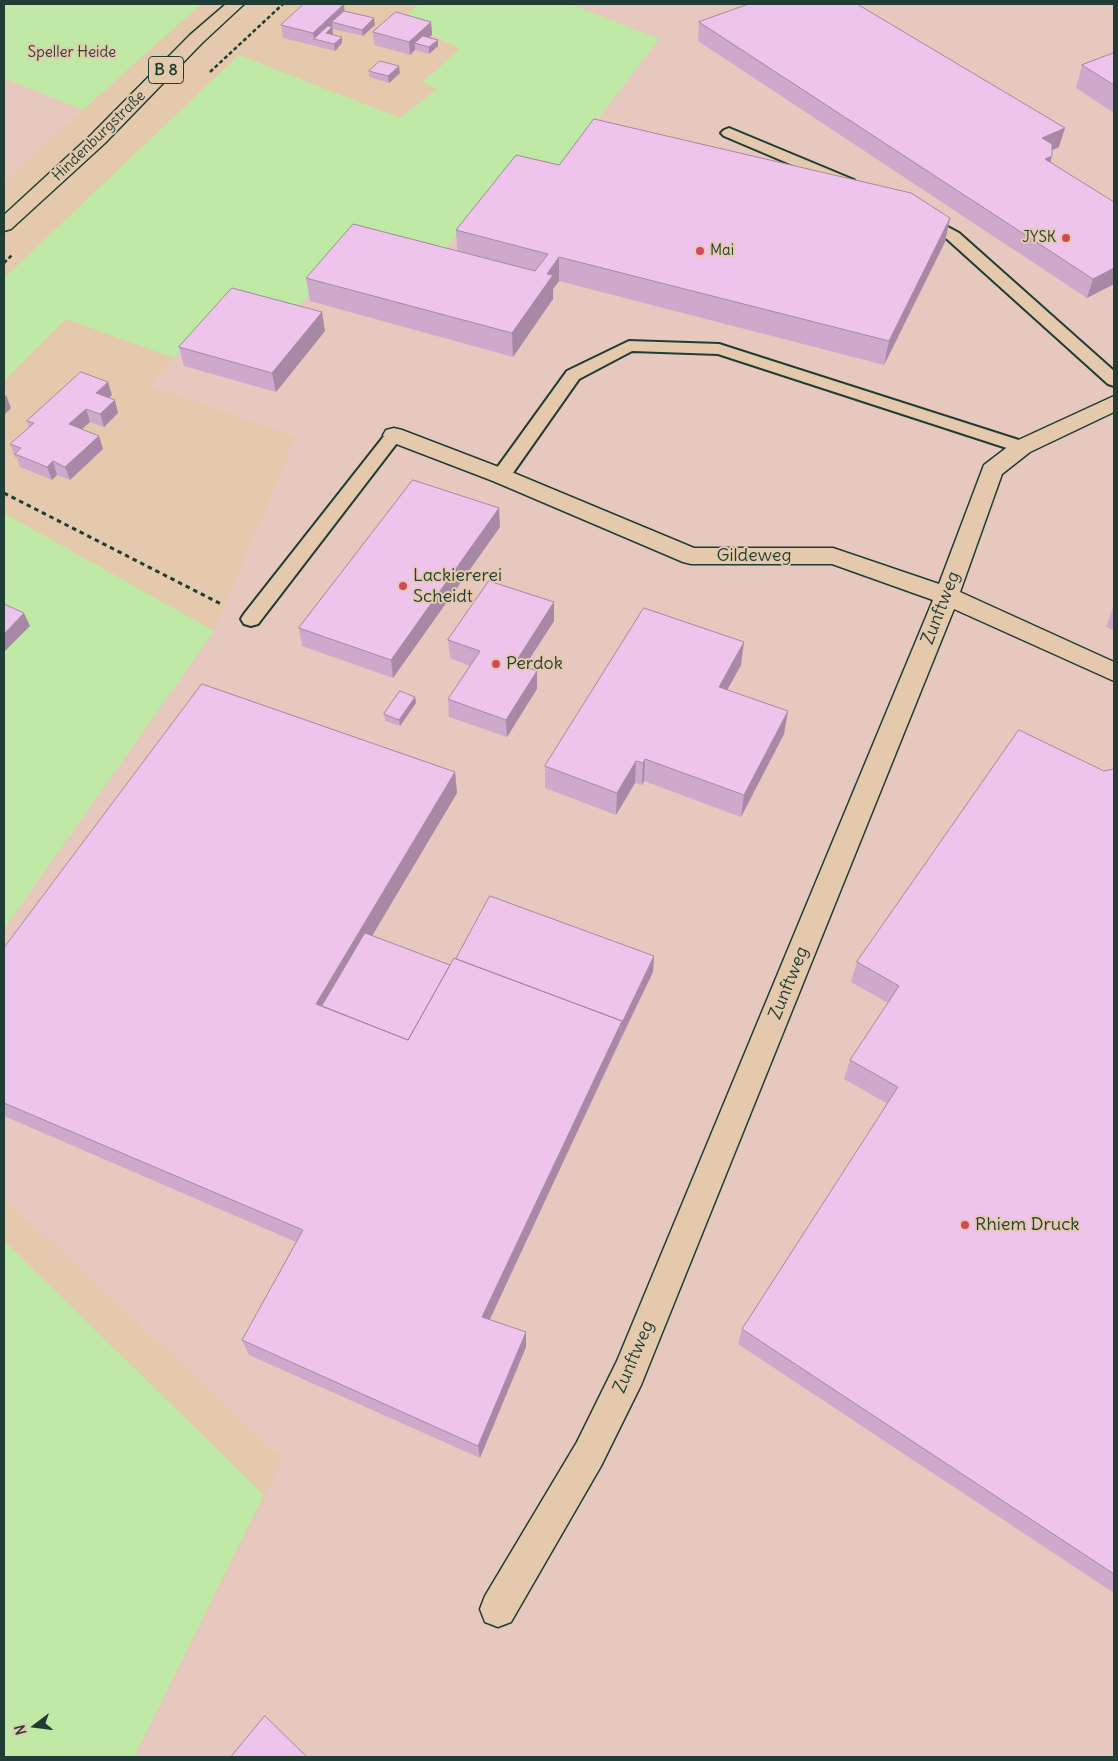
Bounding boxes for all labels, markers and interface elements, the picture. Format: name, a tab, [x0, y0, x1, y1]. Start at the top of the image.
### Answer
park label: Speller Heide	[28, 44, 116, 62]
road number: B 8	[148, 56, 184, 84]
street label: Hindenburgstraße	[49, 87, 149, 185]
place label: JYSK	[1022, 229, 1056, 247]
marker: JYSK	[1060, 232, 1072, 244]
place label: Mai	[710, 242, 734, 260]
marker: Mai	[694, 245, 706, 257]
street label: Gildeweg	[716, 545, 792, 567]
place label: Lackiererei Scheidt	[413, 565, 502, 608]
street label: Zunftweg	[917, 568, 965, 648]
marker: Lackiererei Scheidt	[397, 580, 409, 592]
place label: Perdok	[506, 653, 563, 675]
marker: Perdok	[490, 658, 502, 670]
street label: Zunftweg	[765, 943, 813, 1023]
place label: Rhiem Druck	[975, 1214, 1080, 1236]
marker: Rhiem Druck	[959, 1219, 971, 1231]
street label: Zunftweg	[609, 1318, 659, 1396]
north arrow	[10, 1701, 60, 1751]
text: N	[11, 1723, 30, 1737]

